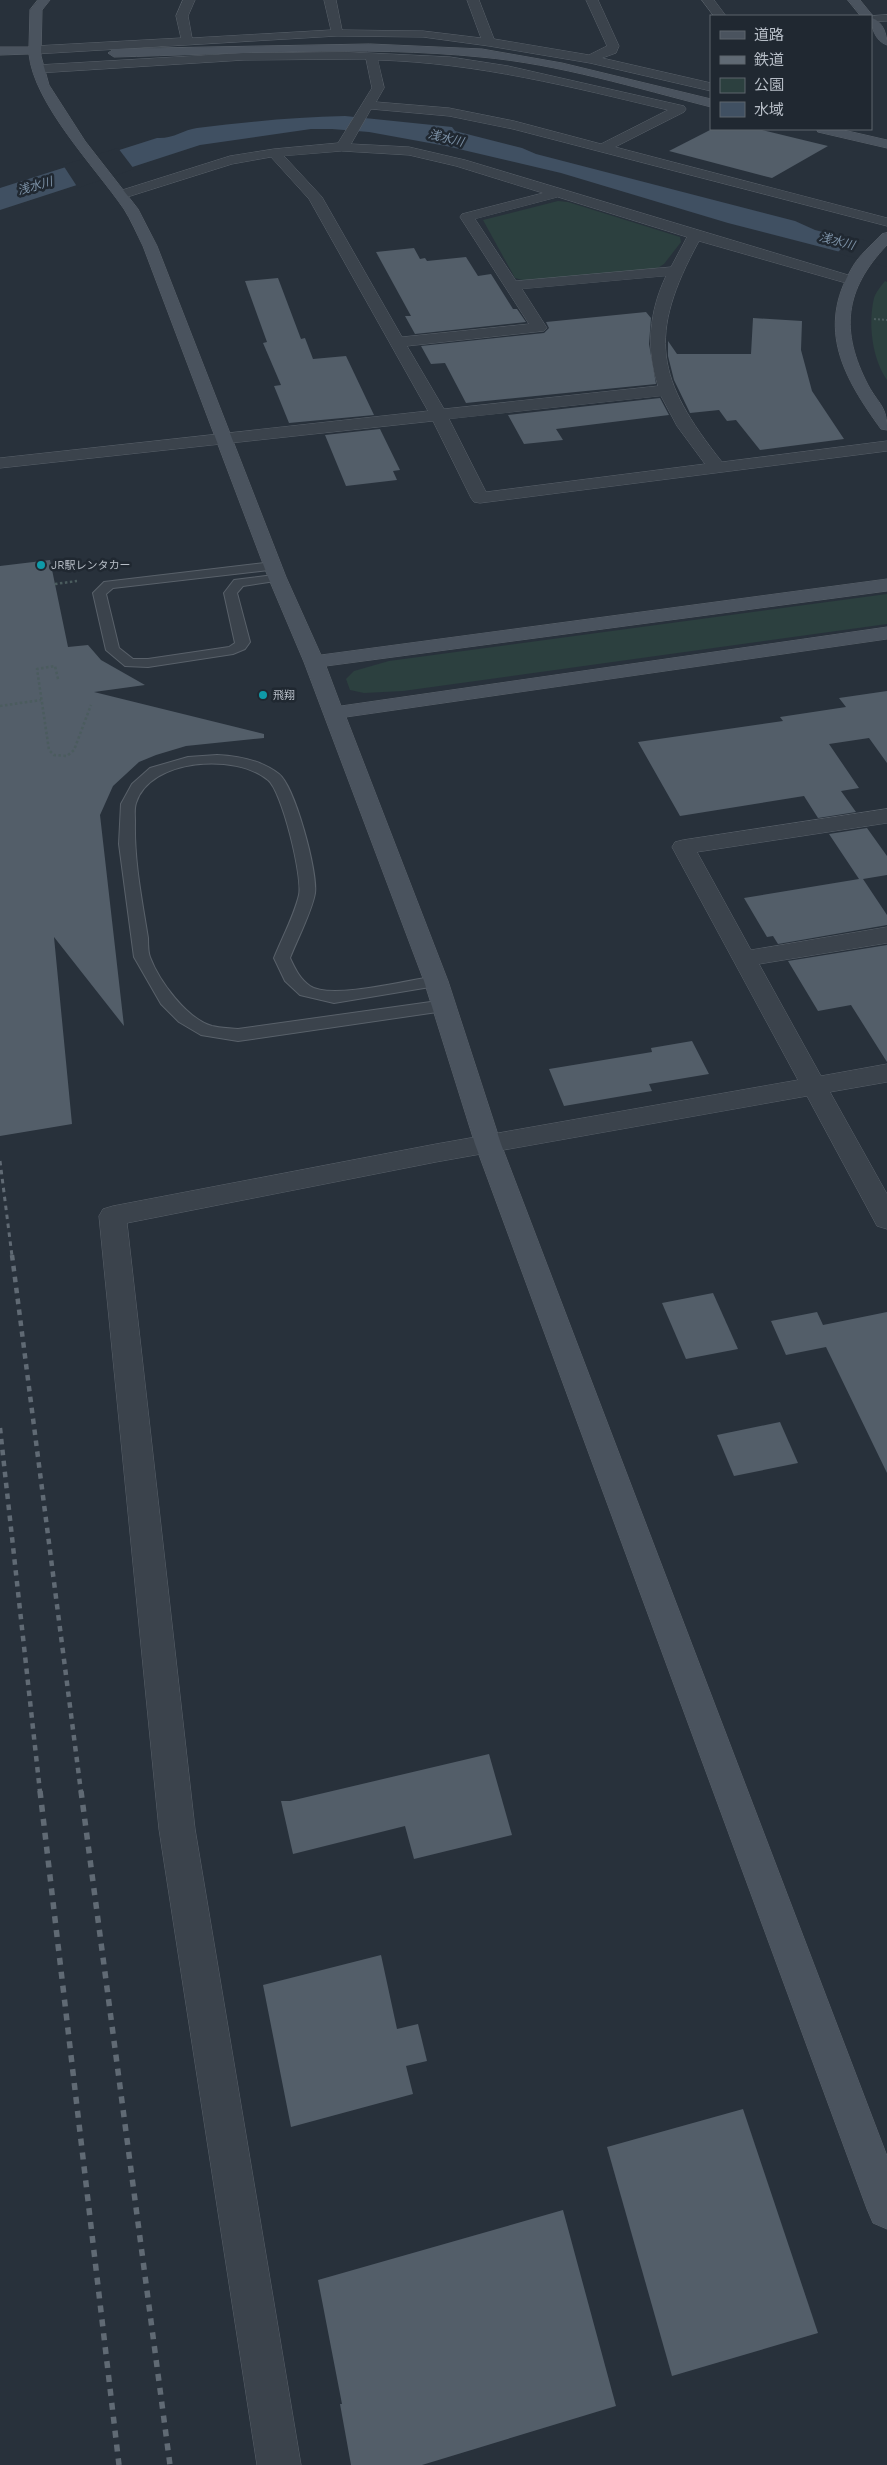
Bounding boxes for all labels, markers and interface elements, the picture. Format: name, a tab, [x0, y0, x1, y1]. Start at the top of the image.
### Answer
legend	[710, 15, 872, 130]
text: 道路	[754, 26, 784, 44]
text: 鉄道	[754, 51, 784, 69]
text: 公園	[754, 76, 784, 94]
text: 水域	[754, 101, 784, 119]
water label: 浅水川	[427, 127, 467, 150]
water label: 浅水川	[16, 174, 56, 198]
water label: 浅水川	[818, 230, 858, 253]
marker: JR駅レンタカー	[35, 559, 47, 571]
place label: JR駅レンタカー	[51, 559, 131, 572]
marker: 飛翔	[257, 689, 269, 701]
place label: 飛翔	[273, 689, 295, 702]

